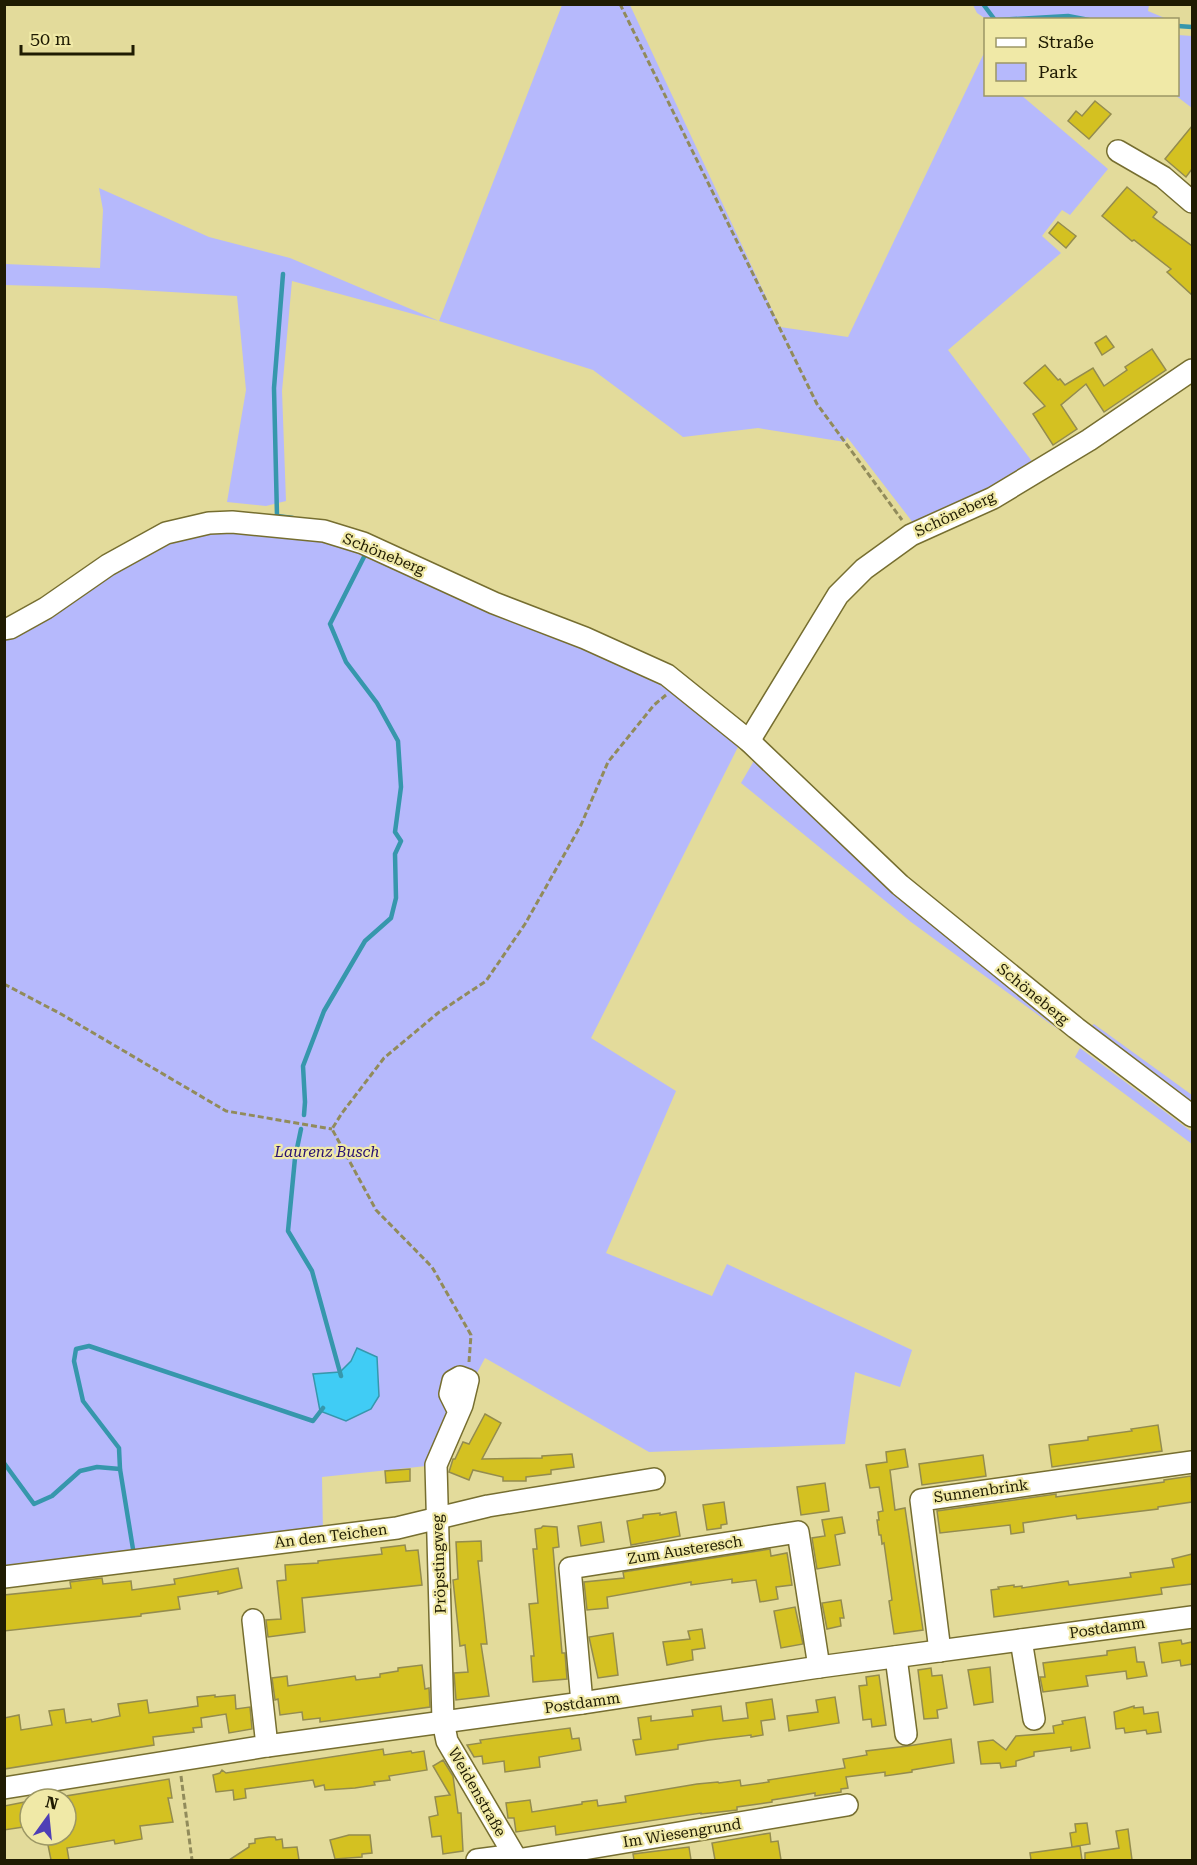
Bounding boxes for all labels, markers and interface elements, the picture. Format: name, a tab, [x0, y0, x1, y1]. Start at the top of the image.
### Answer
scale bar	[21, 18, 134, 56]
legend	[984, 18, 1179, 96]
text: 50 m	[30, 28, 71, 49]
text: Straße	[1038, 31, 1094, 52]
text: Park	[1038, 61, 1078, 82]
street label: Schöneberg	[912, 487, 999, 541]
street label: Schöneberg	[340, 529, 428, 579]
street label: Schöneberg	[994, 960, 1073, 1029]
park label: Laurenz Busch	[274, 1143, 379, 1161]
street label: Sunnenbrink	[933, 1475, 1030, 1507]
street label: Pröpstingweg	[428, 1514, 450, 1614]
street label: An den Teichen	[274, 1520, 389, 1552]
street label: Zum Austeresch	[626, 1532, 744, 1568]
street label: Postdamm	[1068, 1614, 1146, 1642]
street label: Postdamm	[543, 1689, 621, 1717]
street label: Weidenstraße	[444, 1744, 510, 1840]
north arrow	[18, 1787, 78, 1847]
text: N	[43, 1792, 60, 1814]
street label: Im Wiesengrund	[622, 1815, 743, 1851]

